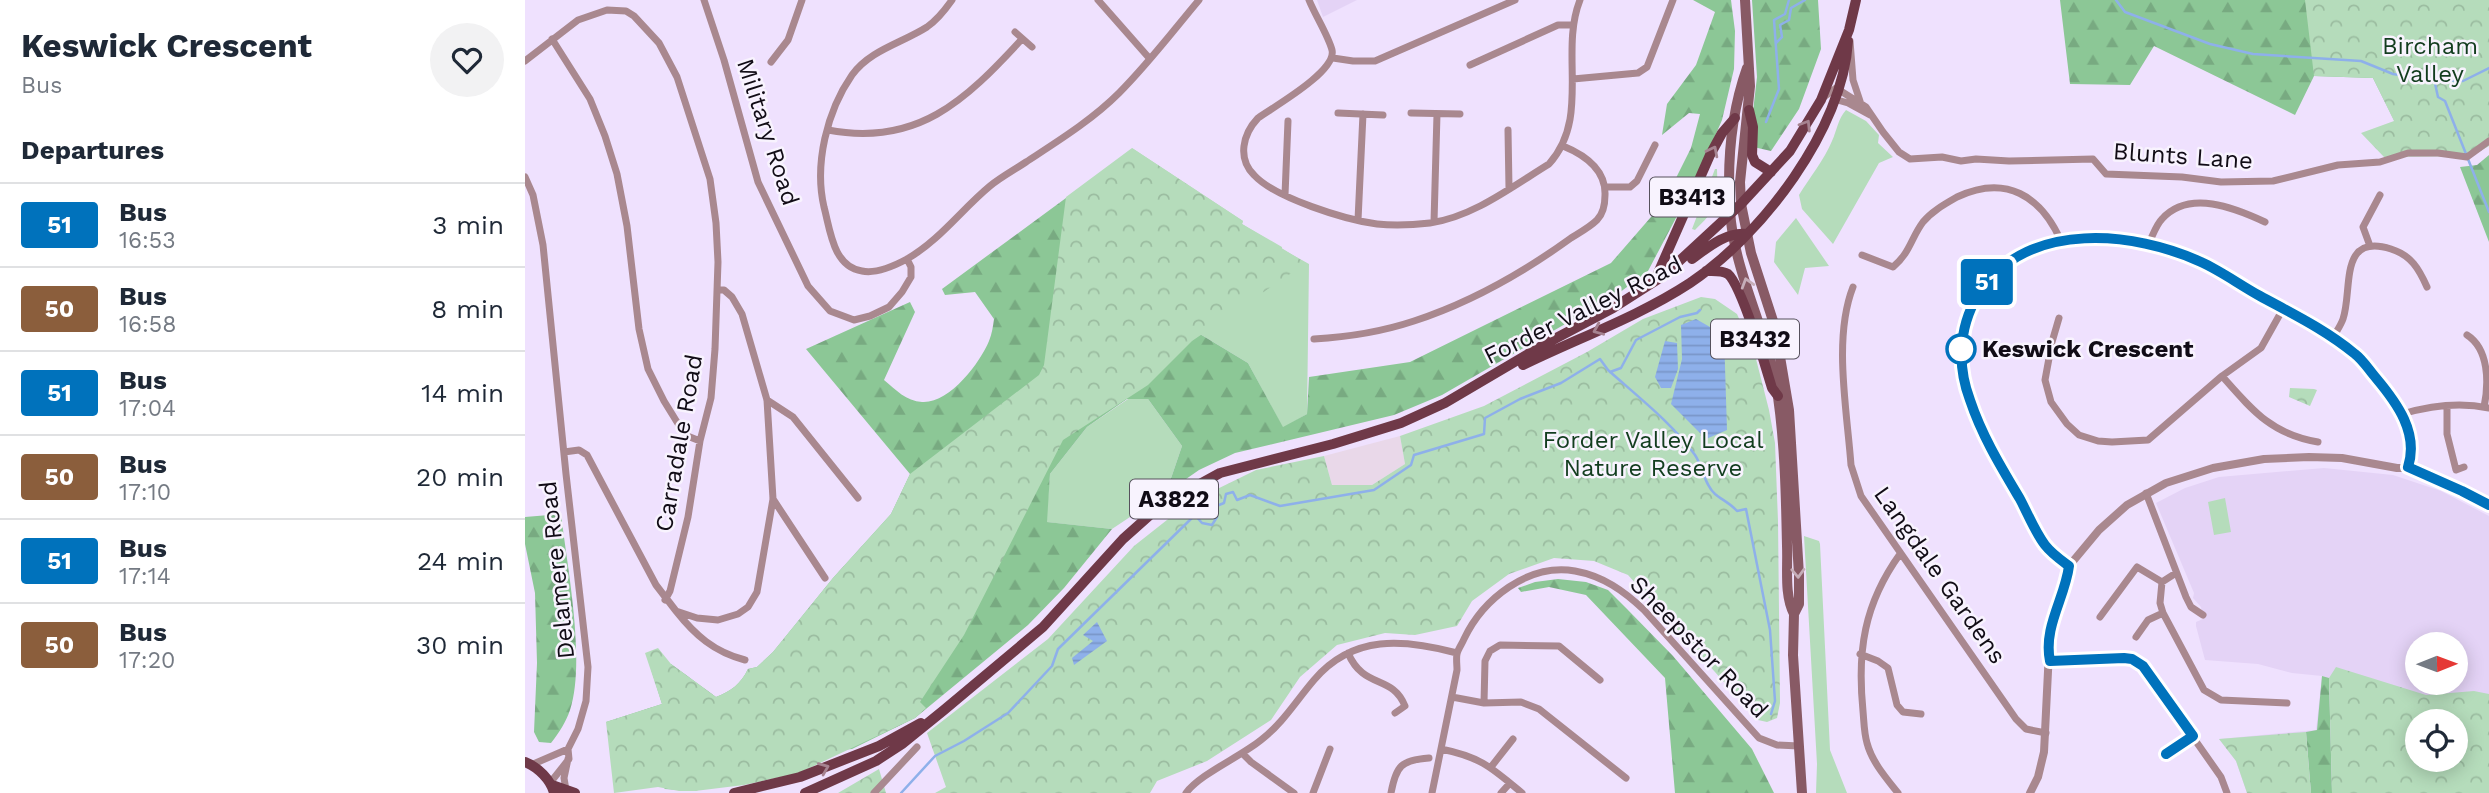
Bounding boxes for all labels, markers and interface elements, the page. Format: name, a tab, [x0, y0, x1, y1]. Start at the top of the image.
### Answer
button: heart	[430, 23, 504, 97]
text: Keswick Crescent	[21, 26, 312, 65]
park label: Bircham Valley	[2382, 32, 2478, 88]
street label: Military Road	[731, 55, 805, 209]
text: Bus	[21, 72, 62, 99]
one-way arrow	[1798, 120, 1811, 133]
text: Departures	[21, 135, 164, 165]
street label: Blunts Lane	[2112, 137, 2254, 175]
one-way arrow	[1704, 146, 1718, 158]
road number: B3413	[1650, 178, 1734, 216]
text: Bus	[119, 197, 167, 227]
text: 3 min	[432, 210, 504, 240]
text: 51	[47, 211, 72, 239]
text: 16:53	[119, 227, 176, 254]
street label: Forder Valley Road	[1479, 250, 1687, 370]
line badge: 51	[1955, 259, 2019, 305]
text: 51	[1975, 268, 1999, 296]
one-way arrow	[1740, 278, 1755, 290]
text: Bus	[119, 281, 167, 311]
text: 8 min	[431, 294, 504, 324]
text: 50	[45, 295, 74, 323]
text: 16:58	[119, 311, 176, 338]
road number: B3432	[1711, 320, 1799, 358]
one-way arrow	[1593, 322, 1605, 336]
marker: Keswick Crescent	[1946, 334, 1976, 364]
place label: Keswick Crescent	[1982, 335, 2194, 363]
street label: Carradale Road	[650, 352, 708, 534]
text: Bus	[119, 365, 167, 395]
text: 14 min	[421, 378, 504, 408]
text: 51	[47, 379, 72, 407]
text: 17:04	[119, 395, 176, 422]
park label: Forder Valley Local Nature Reserve	[1542, 426, 1764, 482]
text: Bus	[119, 449, 167, 479]
text: 20 min	[416, 462, 504, 492]
text: 50	[45, 463, 74, 491]
text: 17:10	[119, 479, 171, 506]
street label: Delamere Road	[534, 480, 580, 660]
road number: A3822	[1130, 480, 1218, 519]
street label: Langdale Gardens	[1868, 481, 2012, 669]
text: Bus	[119, 533, 167, 563]
text: 24 min	[417, 546, 504, 576]
text: 51	[47, 547, 72, 575]
text: 17:14	[119, 563, 171, 590]
one-way arrow	[1791, 568, 1806, 579]
street label: Sheepstor Road	[1624, 570, 1774, 724]
text: Bus	[119, 617, 167, 647]
text: 30 min	[416, 630, 504, 660]
text: 50	[45, 631, 74, 659]
north arrow	[2405, 632, 2467, 695]
map controls	[2405, 632, 2468, 772]
text: 17:20	[119, 647, 175, 674]
button: locate	[2405, 709, 2468, 772]
one-way arrow	[817, 762, 829, 776]

